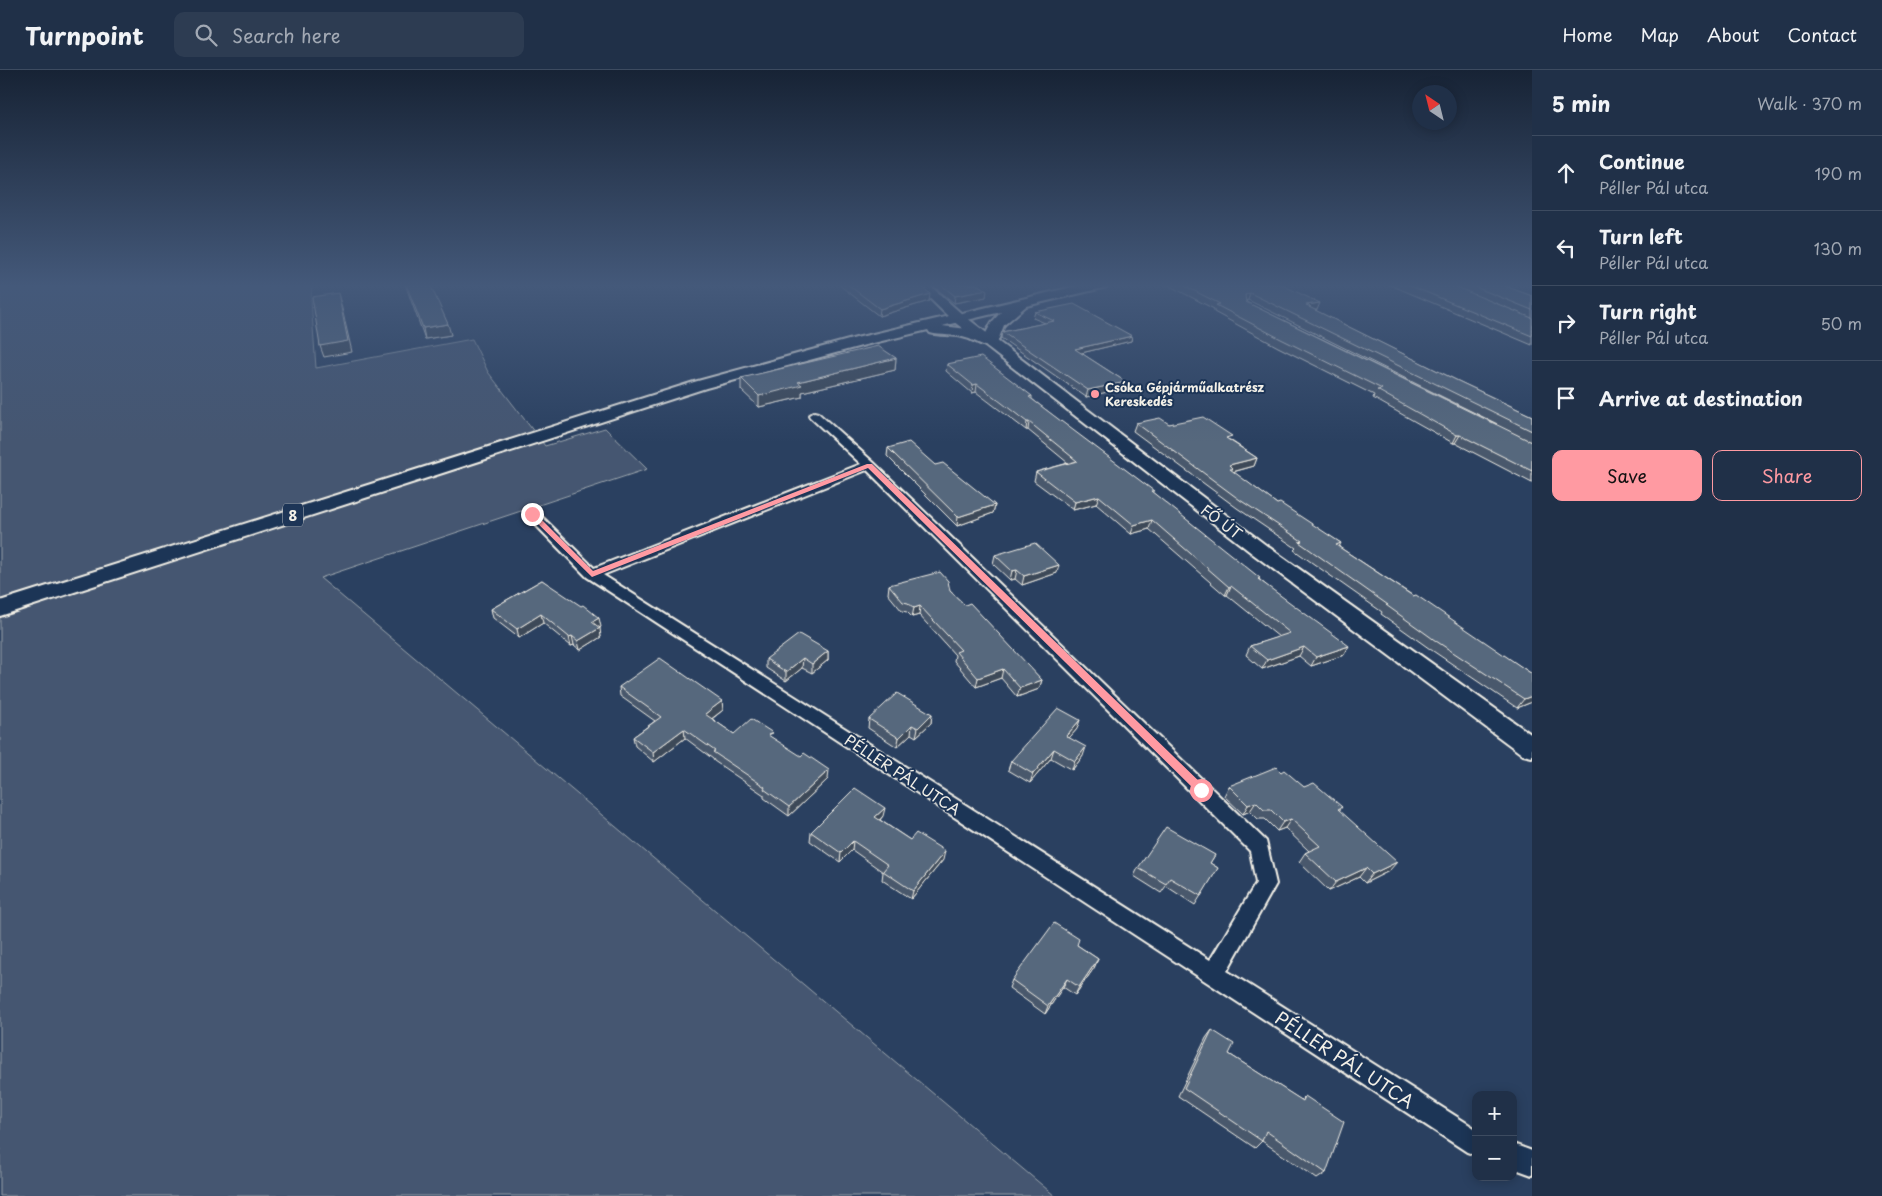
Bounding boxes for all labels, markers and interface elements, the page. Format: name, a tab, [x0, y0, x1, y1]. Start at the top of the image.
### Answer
search box	[174, 12, 524, 57]
text: Turnpoint	[25, 17, 144, 53]
icon: search	[192, 21, 220, 49]
text: Search here	[232, 21, 341, 49]
text: Home	[1562, 21, 1612, 48]
text: Map	[1640, 21, 1679, 48]
text: About	[1707, 21, 1759, 48]
text: Contact	[1787, 21, 1857, 48]
north arrow	[1412, 85, 1457, 130]
text: 5 min	[1552, 87, 1610, 119]
text: Walk · 370 m	[1757, 91, 1862, 115]
text: Continue	[1599, 147, 1685, 175]
icon: ahead	[1552, 159, 1580, 187]
text: 190 m	[1814, 161, 1862, 185]
text: Péller Pál utca	[1599, 175, 1708, 199]
text: Turn left	[1599, 222, 1683, 250]
icon: left	[1552, 234, 1580, 262]
text: 130 m	[1814, 236, 1862, 260]
text: Péller Pál utca	[1599, 250, 1708, 274]
text: Turn right	[1599, 297, 1697, 325]
icon: right	[1552, 309, 1580, 337]
text: 50 m	[1821, 311, 1862, 335]
text: Péller Pál utca	[1599, 325, 1708, 349]
place label: Csóka Gépjárműalkatrész Kereskedés	[1105, 378, 1265, 410]
icon: arrive	[1552, 384, 1580, 412]
text: Arrive at destination	[1599, 384, 1803, 412]
marker: Csóka Gépjárműalkatrész Kereskedés	[1089, 388, 1101, 400]
button: Save	[1552, 450, 1702, 501]
button: Share	[1712, 450, 1862, 501]
street label: FŐ ÚT	[1197, 498, 1248, 545]
route end	[521, 503, 544, 526]
road number: 8	[283, 504, 303, 526]
street label: PÉLLER PÁL UTCA	[841, 728, 965, 820]
route start	[1190, 779, 1213, 802]
street label: PÉLLER PÁL UTCA	[1270, 1004, 1420, 1114]
map controls	[1472, 1091, 1517, 1181]
button: +	[1472, 1091, 1517, 1136]
button: −	[1472, 1136, 1517, 1181]

